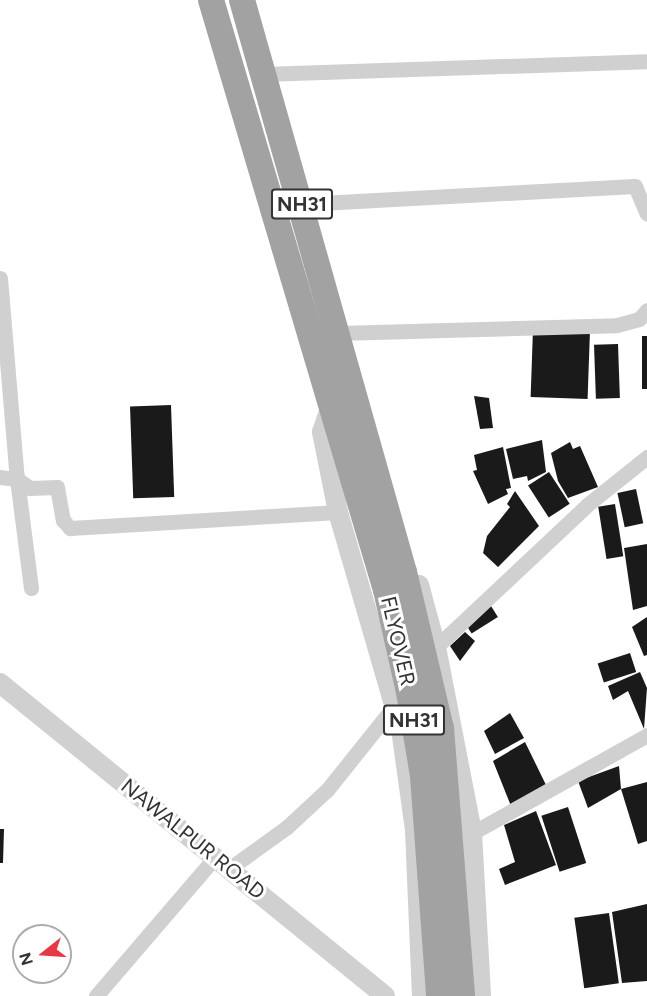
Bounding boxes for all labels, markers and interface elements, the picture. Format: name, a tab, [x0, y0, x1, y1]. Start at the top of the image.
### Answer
road number: NH31	[270, 187, 334, 221]
street label: FLYOVER	[375, 594, 421, 688]
road number: NH31	[382, 703, 446, 737]
street label: NAWALPUR ROAD	[116, 773, 270, 905]
north arrow	[12, 924, 72, 984]
text: N	[15, 950, 37, 968]

